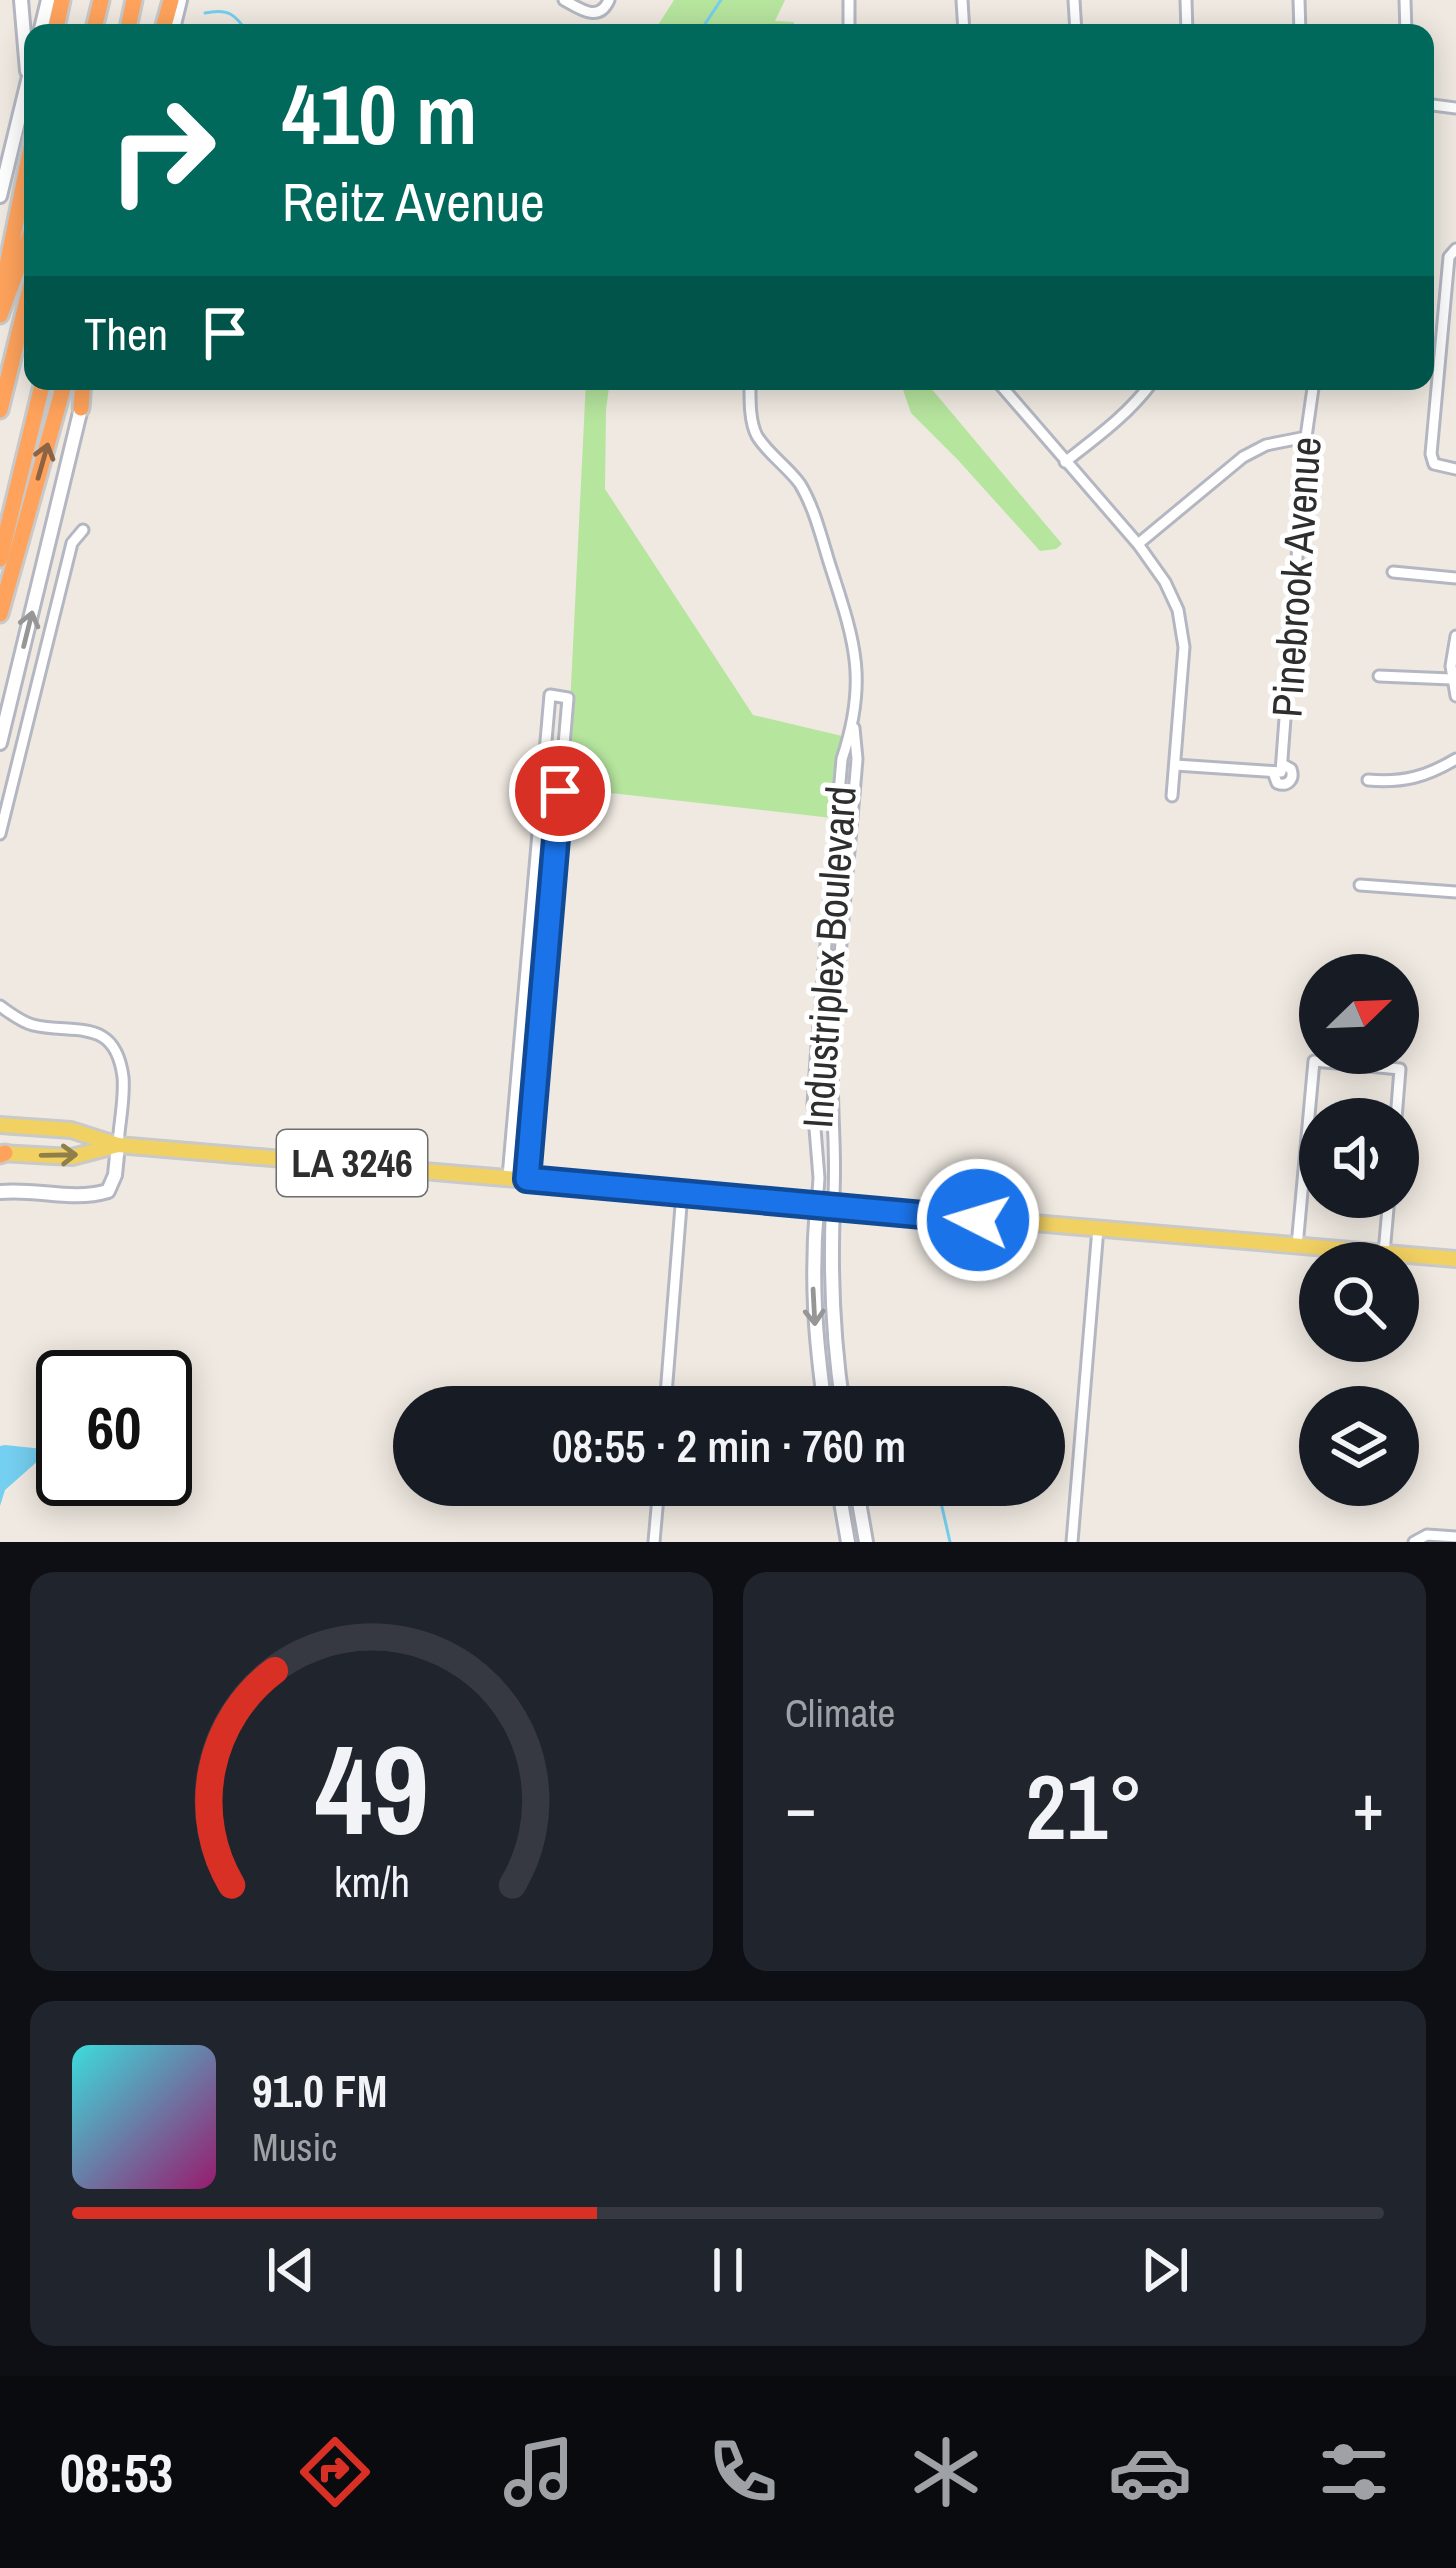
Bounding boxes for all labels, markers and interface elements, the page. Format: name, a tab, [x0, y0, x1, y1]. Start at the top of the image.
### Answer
text: 410 m	[282, 57, 477, 170]
icon: right	[84, 72, 240, 228]
text: Reitz Avenue	[282, 165, 545, 238]
icon: arrive	[192, 300, 258, 366]
text: Then	[84, 303, 168, 364]
street label: Pinebrook Avenue	[1258, 435, 1334, 719]
one-way arrow	[33, 442, 55, 480]
one-way arrow	[18, 610, 40, 648]
pin	[509, 740, 611, 842]
icon: arrive	[527, 758, 593, 824]
street label: Industriplex Boulevard	[789, 784, 869, 1130]
north arrow	[1299, 954, 1419, 1074]
map controls	[1299, 954, 1419, 1506]
button: sound	[1299, 1098, 1419, 1218]
road number: LA 3246	[277, 1130, 427, 1196]
one-way arrow	[39, 1144, 78, 1166]
position arrow	[915, 1157, 1041, 1283]
button: search	[1299, 1242, 1419, 1362]
one-way arrow	[803, 1287, 826, 1326]
speed limit sign: 60	[36, 1350, 192, 1506]
button: layers	[1299, 1386, 1419, 1506]
text: 08:55 · 2 min · 760 m	[552, 1415, 906, 1476]
text: Climate	[785, 1687, 895, 1739]
text: 49	[315, 1705, 428, 1873]
text: 21°	[1025, 1746, 1144, 1867]
text: −	[785, 1762, 817, 1851]
text: +	[1352, 1762, 1384, 1851]
text: km/h	[333, 1852, 410, 1909]
text: 91.0 FM	[252, 2060, 387, 2121]
text: Music	[252, 2121, 337, 2173]
icon: previous	[258, 2237, 324, 2303]
icon: pause	[695, 2237, 761, 2303]
icon: next	[1132, 2237, 1198, 2303]
icon: directions	[293, 2430, 377, 2514]
icon: music	[497, 2430, 581, 2514]
icon: phone	[701, 2430, 785, 2514]
icon: climate	[904, 2430, 988, 2514]
icon: car	[1108, 2430, 1192, 2514]
icon: filters	[1312, 2430, 1396, 2514]
text: 08:53	[60, 2436, 173, 2509]

